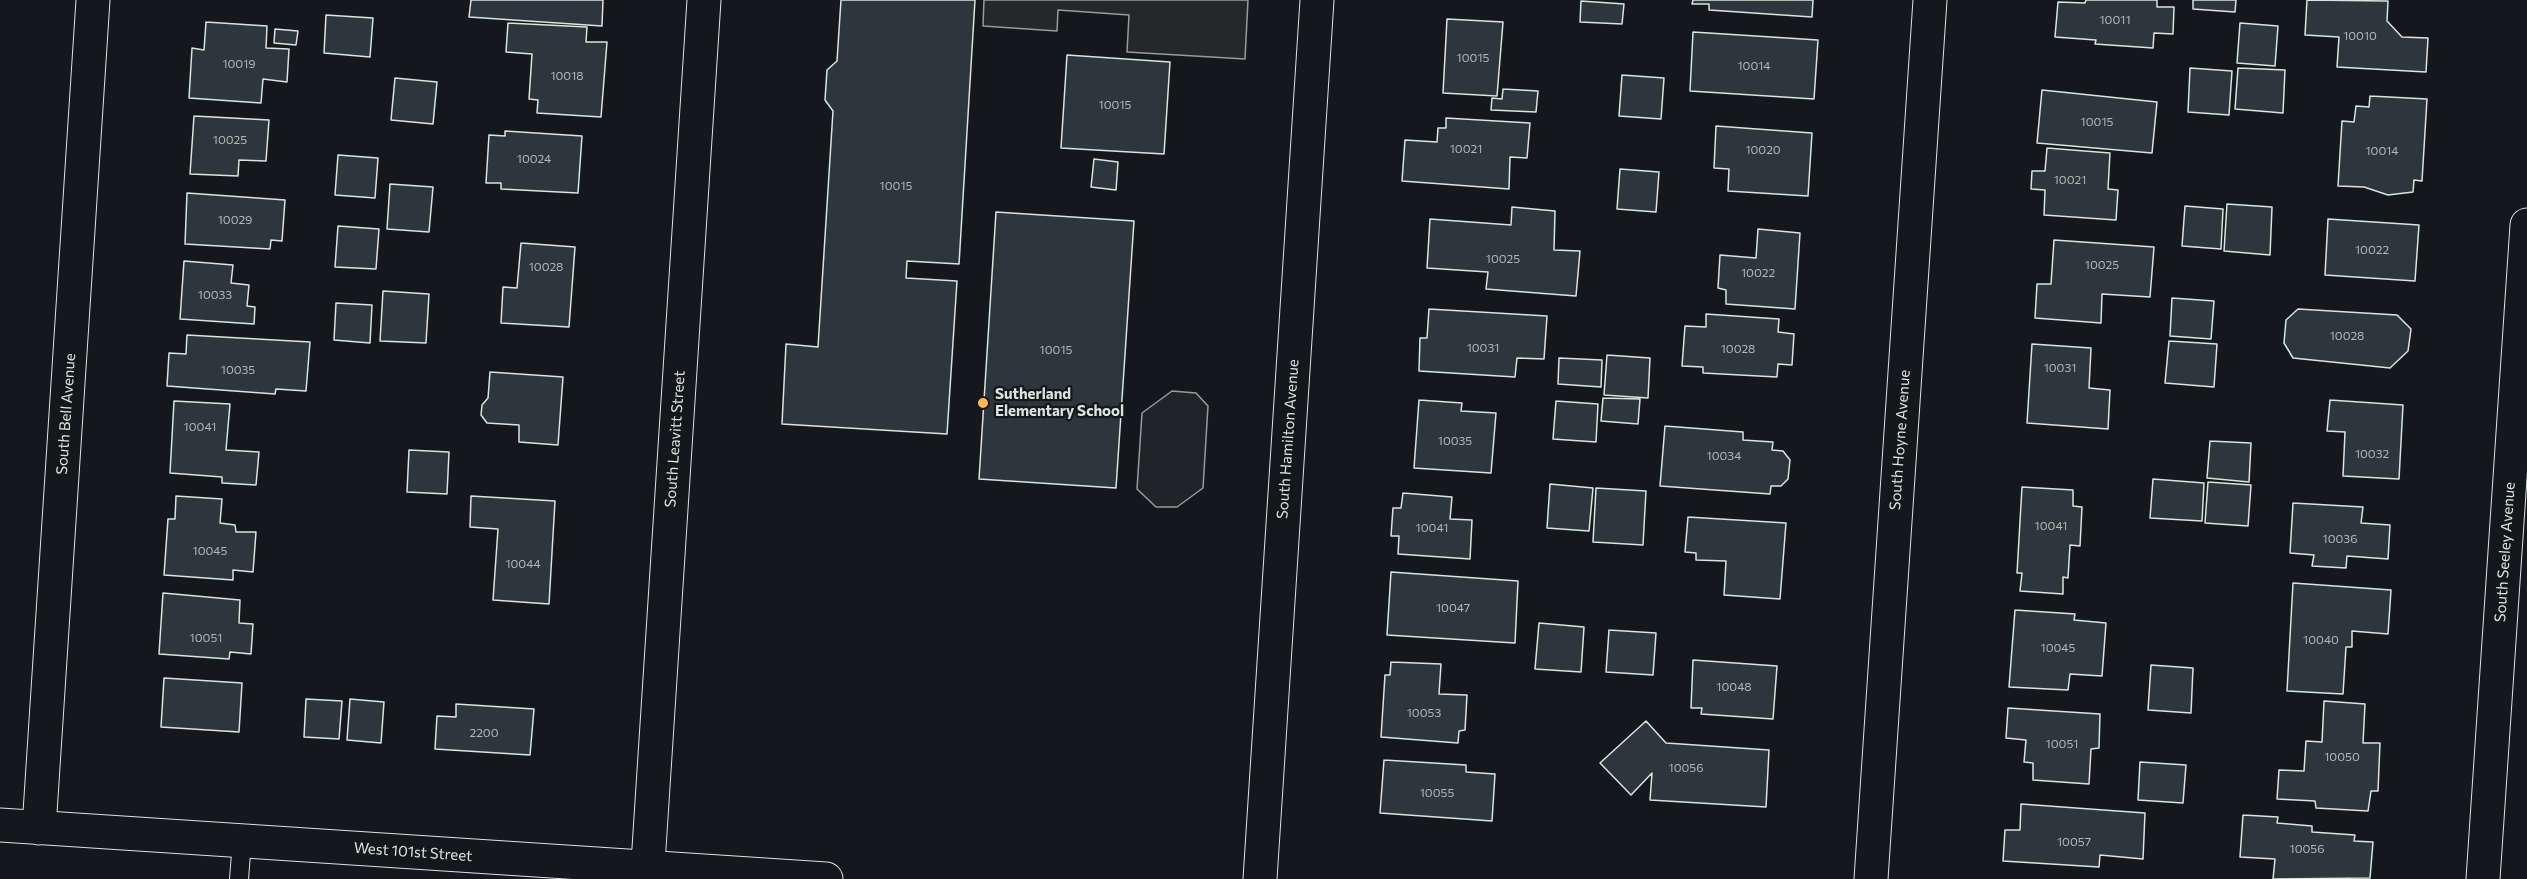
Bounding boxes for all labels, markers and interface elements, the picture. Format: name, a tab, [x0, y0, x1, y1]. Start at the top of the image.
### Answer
house number: 10011	[2099, 13, 2131, 27]
house number: 10010	[2343, 29, 2377, 43]
house number: 10015	[1457, 51, 1489, 65]
house number: 10019	[222, 57, 256, 71]
house number: 10014	[1737, 59, 1771, 73]
house number: 10018	[550, 69, 584, 83]
house number: 10015	[1099, 98, 1131, 112]
house number: 10015	[2081, 115, 2113, 129]
house number: 10025	[213, 133, 247, 147]
house number: 10021	[1450, 142, 1482, 156]
house number: 10020	[1745, 143, 1781, 157]
house number: 10014	[2365, 144, 2399, 158]
house number: 10024	[517, 152, 551, 166]
house number: 10021	[2054, 173, 2086, 187]
house number: 10015	[880, 179, 912, 193]
house number: 10029	[218, 213, 252, 227]
house number: 10022	[2355, 243, 2389, 257]
house number: 10025	[1486, 252, 1520, 266]
house number: 10025	[2085, 258, 2119, 272]
house number: 10028	[529, 260, 563, 274]
house number: 10022	[1741, 266, 1775, 280]
house number: 10033	[198, 288, 232, 302]
house number: 10028	[2330, 329, 2364, 343]
house number: 10031	[1467, 341, 1499, 355]
house number: 10028	[1721, 342, 1755, 356]
house number: 10015	[1040, 343, 1072, 357]
street label: South Bell Avenue	[53, 353, 79, 475]
street label: South Hamilton Avenue	[1273, 359, 1303, 519]
house number: 10031	[2044, 361, 2076, 375]
house number: 10035	[221, 363, 255, 377]
street label: South Hoyne Avenue	[1886, 369, 1914, 511]
street label: South Leavitt Street	[661, 370, 689, 508]
place label: Sutherland Elementary School	[995, 385, 1124, 420]
marker: Sutherland Elementary School	[976, 396, 990, 410]
house number: 10041	[184, 420, 216, 434]
house number: 10035	[1438, 434, 1472, 448]
house number: 10032	[2355, 447, 2389, 461]
house number: 10034	[1707, 449, 1741, 463]
street label: South Seeley Avenue	[2491, 481, 2519, 623]
house number: 10041	[2035, 519, 2067, 533]
house number: 10041	[1416, 521, 1448, 535]
house number: 10036	[2323, 532, 2357, 546]
house number: 10045	[193, 544, 227, 558]
house number: 10044	[505, 557, 541, 571]
house number: 10047	[1436, 601, 1470, 615]
house number: 10051	[190, 631, 222, 645]
house number: 10040	[2303, 633, 2339, 647]
house number: 10045	[2041, 641, 2075, 655]
house number: 10048	[1716, 680, 1752, 694]
house number: 10053	[1407, 706, 1441, 720]
house number: 2200	[470, 726, 498, 740]
house number: 10051	[2046, 737, 2078, 751]
house number: 10050	[2324, 750, 2360, 764]
house number: 10056	[1669, 761, 1703, 775]
house number: 10055	[1420, 786, 1454, 800]
house number: 10057	[2057, 835, 2091, 849]
street label: West 101st Street	[353, 839, 473, 865]
house number: 10056	[2290, 842, 2324, 856]

